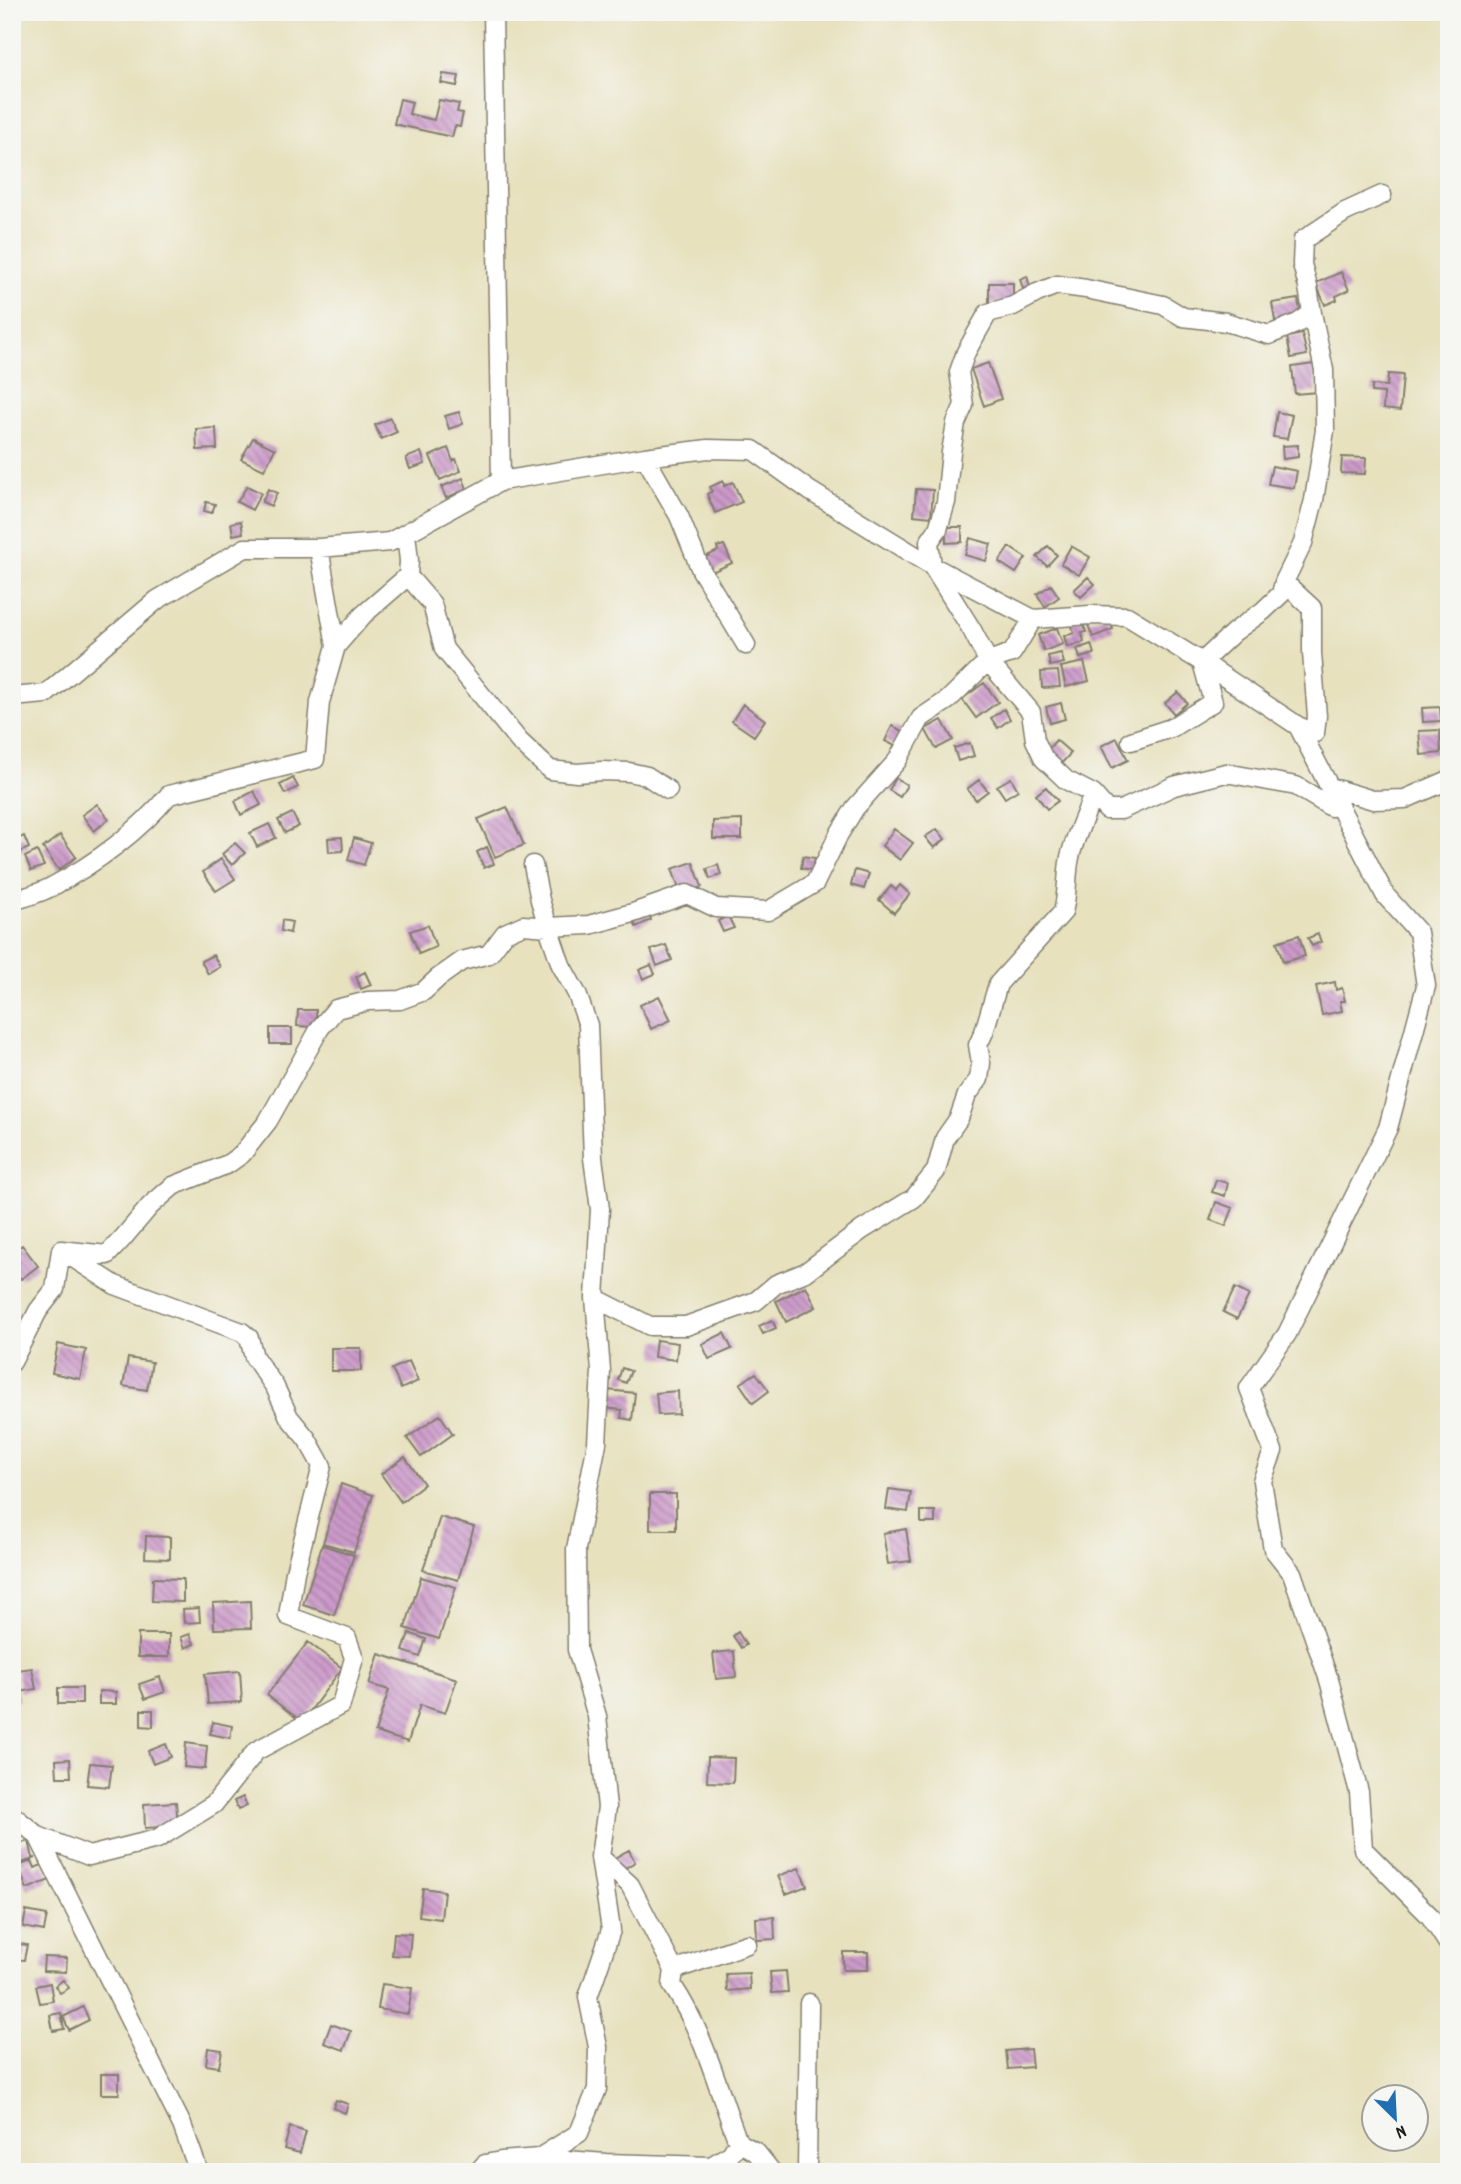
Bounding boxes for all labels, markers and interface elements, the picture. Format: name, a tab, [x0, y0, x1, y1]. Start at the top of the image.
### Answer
north arrow	[1360, 2082, 1430, 2152]
text: N	[1391, 2116, 1410, 2145]

